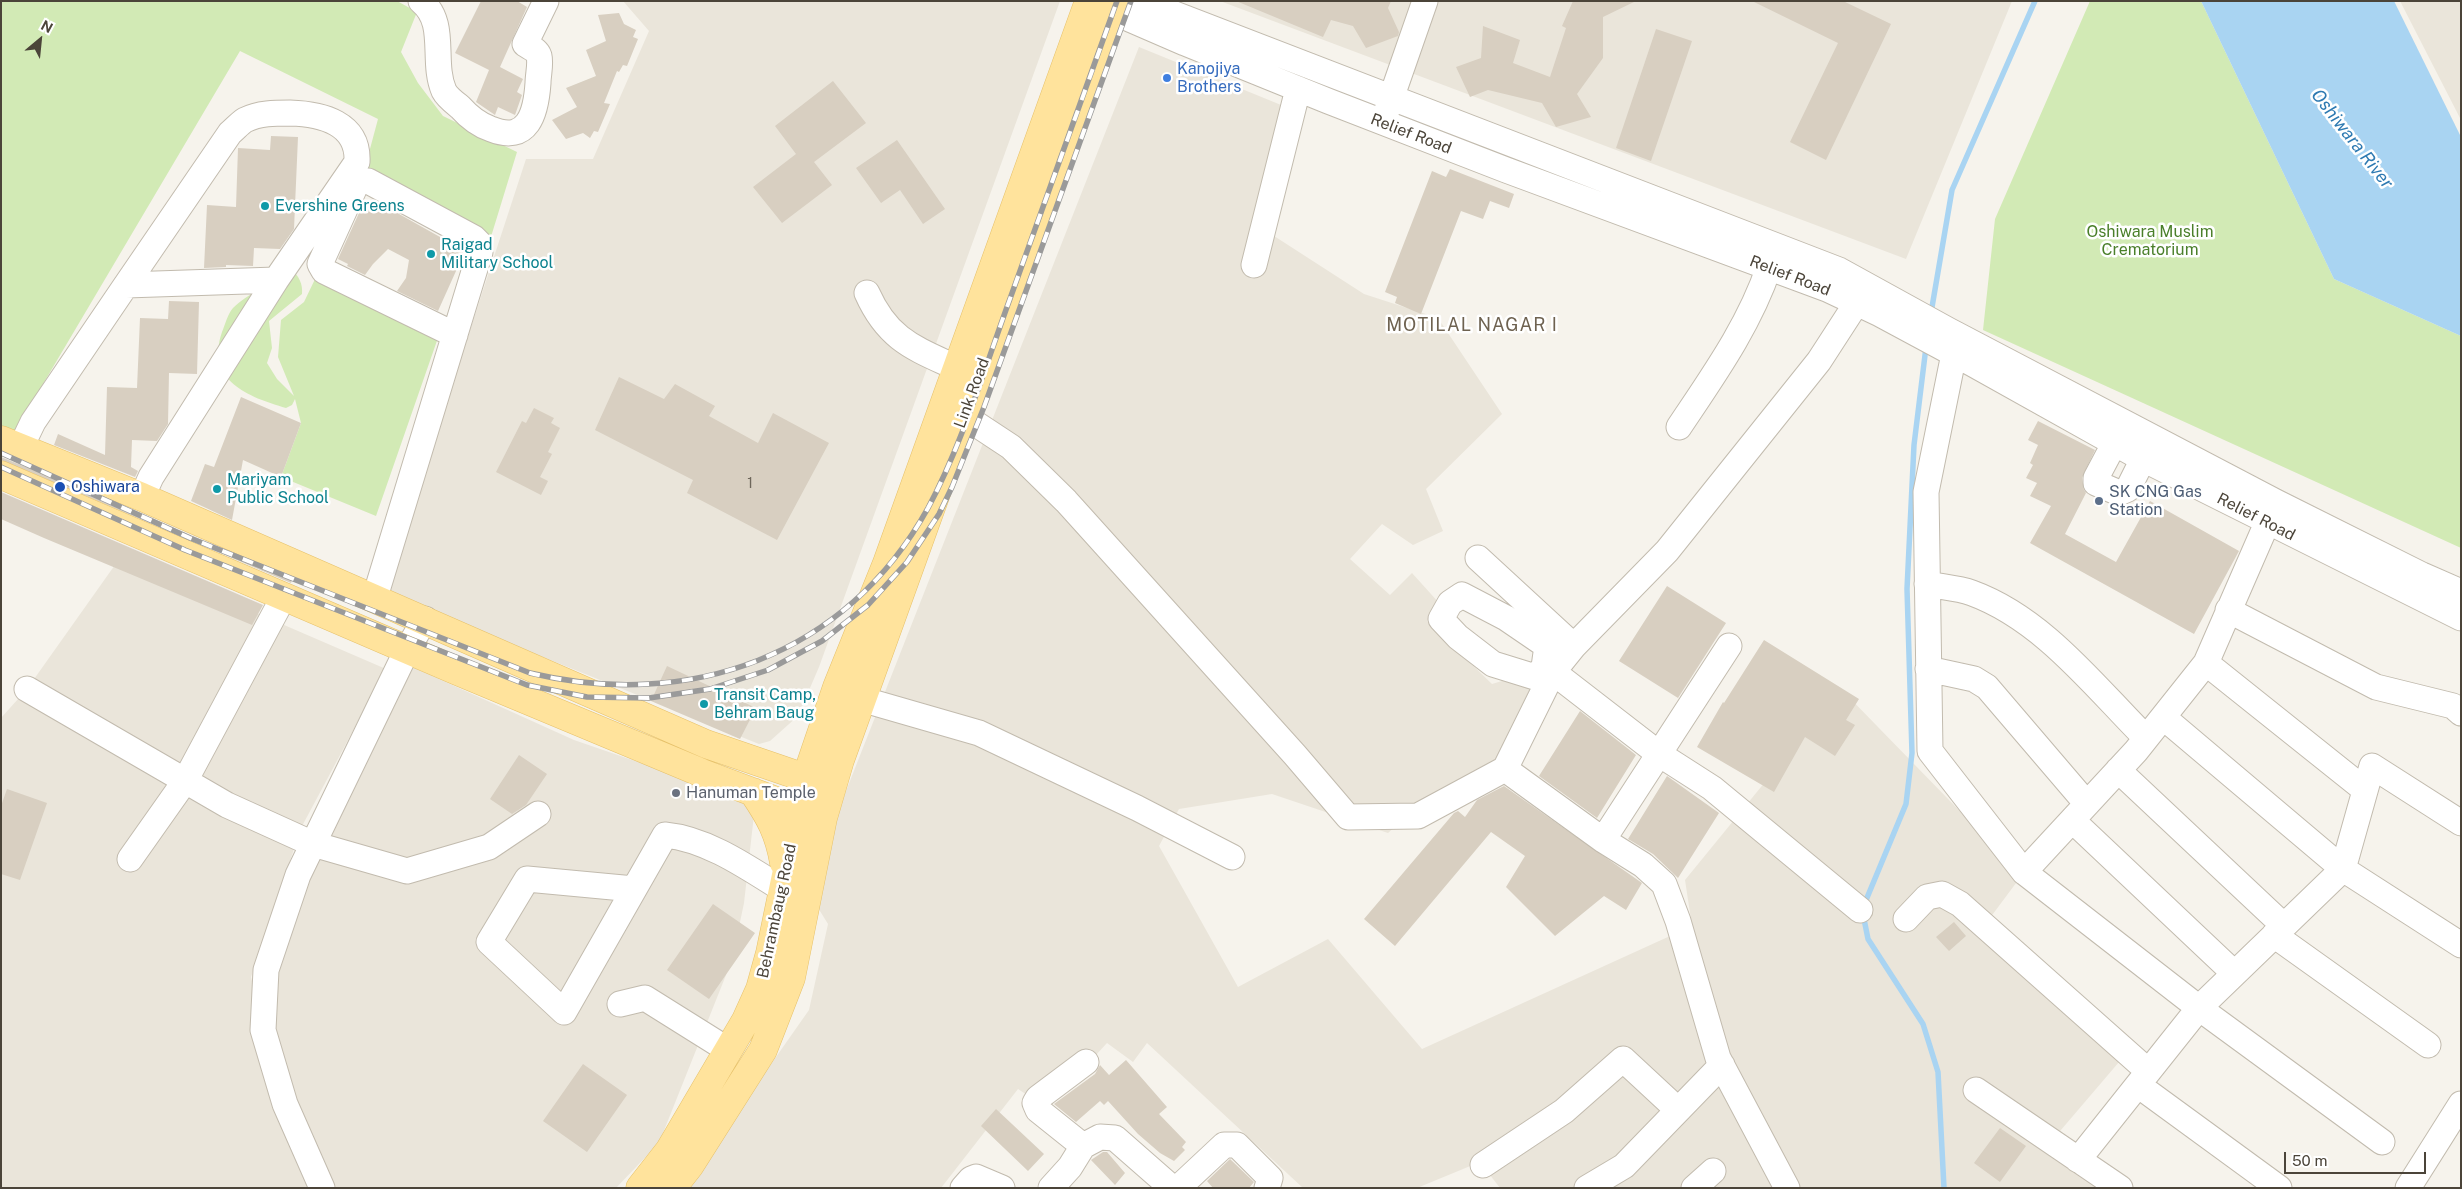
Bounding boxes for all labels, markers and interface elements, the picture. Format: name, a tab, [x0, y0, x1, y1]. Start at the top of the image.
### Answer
north arrow	[15, 15, 65, 65]
text: N	[38, 17, 56, 36]
place label: Kanojiya Brothers	[1177, 59, 1241, 97]
marker: Kanojiya Brothers	[1161, 72, 1173, 84]
water label: Oshiwara River	[2306, 85, 2398, 193]
street label: Relief Road	[1368, 110, 1454, 158]
place label: Evershine Greens	[275, 196, 405, 216]
marker: Evershine Greens	[259, 200, 271, 212]
park label: Oshiwara Muslim Crematorium	[2086, 222, 2214, 260]
place label: Raigad Military School	[441, 235, 553, 273]
marker: Raigad Military School	[425, 248, 437, 260]
street label: Relief Road	[1747, 252, 1833, 300]
district label: MOTILAL NAGAR I	[1384, 314, 1560, 336]
street label: Link Road	[950, 355, 994, 431]
place label: Mariyam Public School	[227, 470, 329, 508]
house number: 1	[747, 476, 753, 492]
place label: Oshiwara	[71, 477, 140, 497]
marker: Oshiwara	[53, 480, 67, 494]
place label: SK CNG Gas Station	[2109, 482, 2202, 520]
marker: Mariyam Public School	[211, 483, 223, 495]
street label: Relief Road	[2214, 489, 2298, 545]
marker: SK CNG Gas Station	[2093, 495, 2105, 507]
place label: Transit Camp, Behram Baug	[714, 685, 816, 723]
marker: Transit Camp, Behram Baug	[698, 698, 710, 710]
place label: Hanuman Temple	[686, 783, 816, 803]
marker: Hanuman Temple	[670, 787, 682, 799]
street label: Behrambaug Road	[753, 842, 801, 980]
scale bar	[2287, 1142, 2430, 1174]
text: 50 m	[2292, 1152, 2327, 1169]

